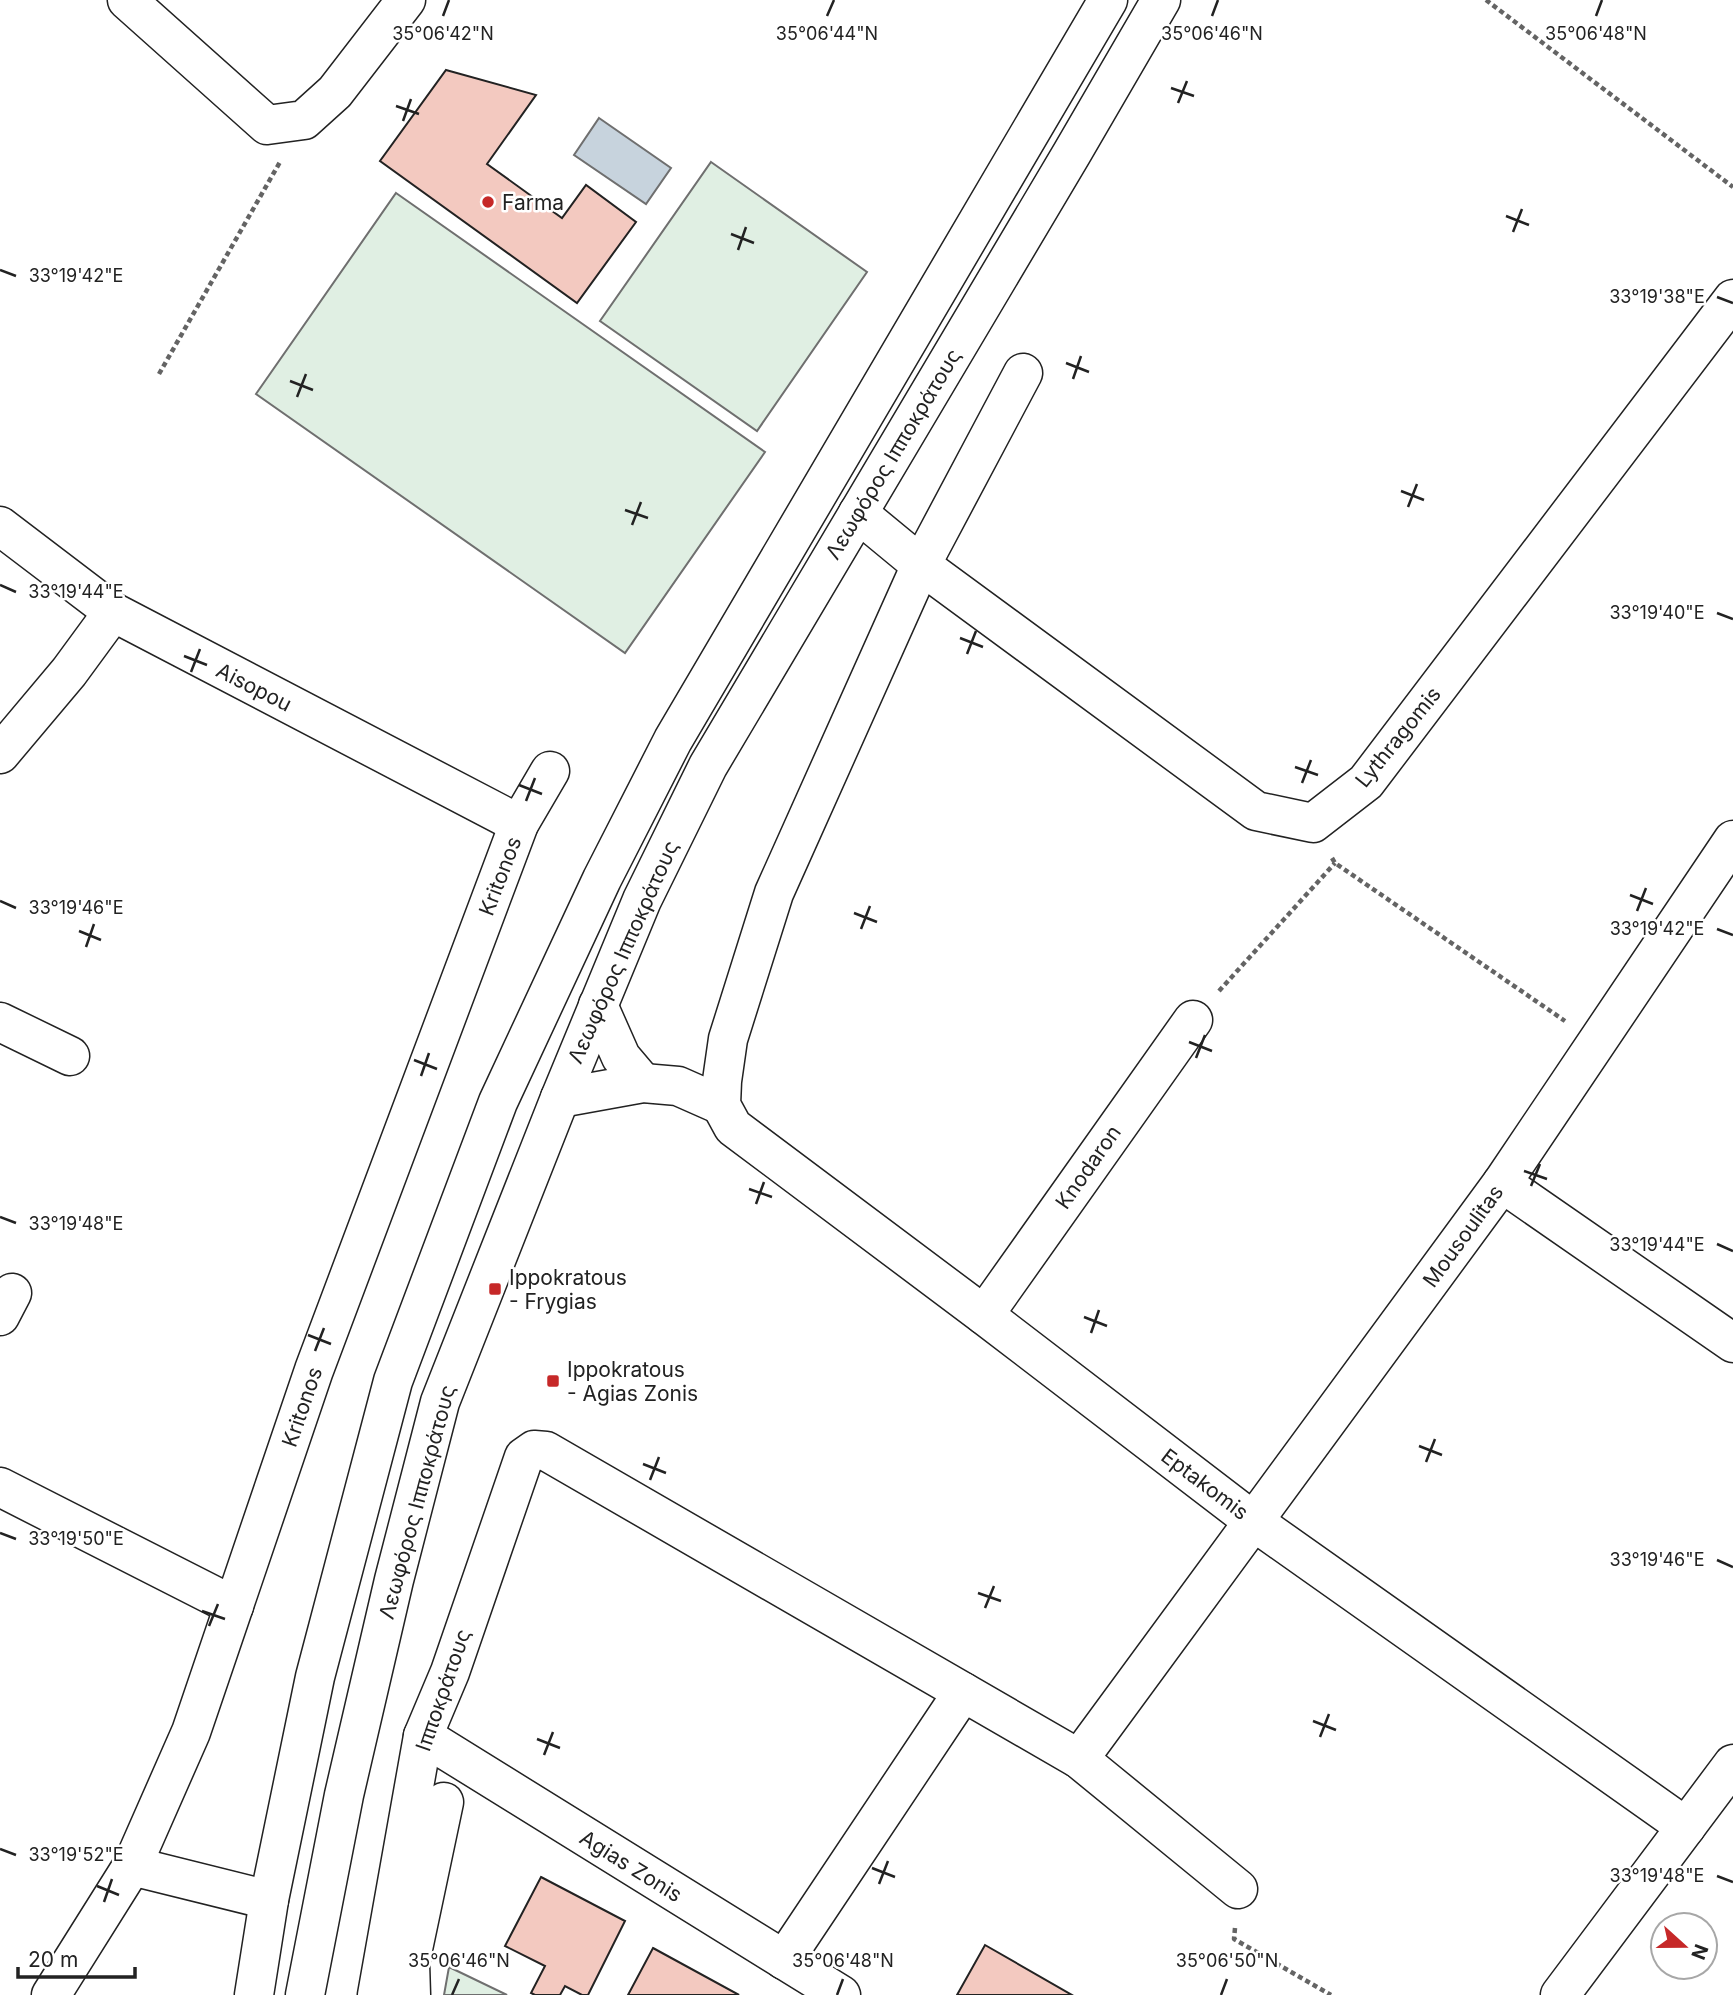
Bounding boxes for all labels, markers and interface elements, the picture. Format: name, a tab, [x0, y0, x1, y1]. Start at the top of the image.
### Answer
text: 35°06'42"N	[392, 23, 494, 44]
text: 35°06'44"N	[776, 23, 878, 44]
text: 35°06'46"N	[1161, 23, 1263, 44]
text: 35°06'48"N	[1545, 23, 1647, 44]
place label: Farma	[502, 190, 564, 215]
marker: Farma	[480, 194, 496, 210]
text: 33°19'42"E	[29, 265, 123, 286]
text: 33°19'38"E	[1609, 286, 1705, 307]
street label: Λεωφόρος Ιπποκράτους	[820, 344, 966, 564]
text: 33°19'44"E	[28, 581, 124, 602]
text: 33°19'40"E	[1609, 602, 1705, 623]
street label: Aisopou	[212, 657, 296, 717]
street label: Lythragomis	[1350, 682, 1446, 792]
street label: Kritonos	[473, 833, 527, 919]
street label: Λεωφόρος Ιπποκράτους	[563, 837, 683, 1067]
text: 33°19'46"E	[29, 897, 123, 918]
text: 33°19'42"E	[1610, 918, 1704, 939]
street label: Knodaron	[1050, 1120, 1126, 1214]
street label: Mousoulitas	[1418, 1180, 1508, 1292]
text: 33°19'48"E	[29, 1213, 123, 1234]
text: 33°19'44"E	[1609, 1234, 1705, 1255]
place label: Ippokratous - Frygias	[509, 1265, 627, 1314]
marker: Ippokratous - Frygias	[487, 1281, 503, 1297]
place label: Ippokratous - Agias Zonis	[567, 1357, 698, 1406]
street label: Kritonos	[277, 1364, 327, 1450]
marker: Ippokratous - Agias Zonis	[545, 1373, 561, 1389]
street label: Λεωφόρος Ιπποκράτους	[374, 1382, 460, 1622]
street label: Eptakomis	[1157, 1443, 1253, 1525]
text: 33°19'50"E	[28, 1528, 124, 1549]
text: 33°19'46"E	[1610, 1549, 1704, 1570]
street label: Ιπποκράτους	[410, 1626, 476, 1754]
street label: Agias Zonis	[575, 1825, 687, 1907]
text: 33°19'52"E	[28, 1844, 124, 1865]
text: 33°19'48"E	[1610, 1865, 1704, 1886]
north arrow	[1649, 1911, 1719, 1981]
scale bar	[18, 1936, 135, 1980]
text: N	[1686, 1941, 1713, 1963]
text: 20 m	[28, 1947, 78, 1972]
text: 35°06'46"N	[408, 1950, 510, 1971]
text: 35°06'48"N	[792, 1950, 894, 1971]
text: 35°06'50"N	[1176, 1950, 1278, 1971]

